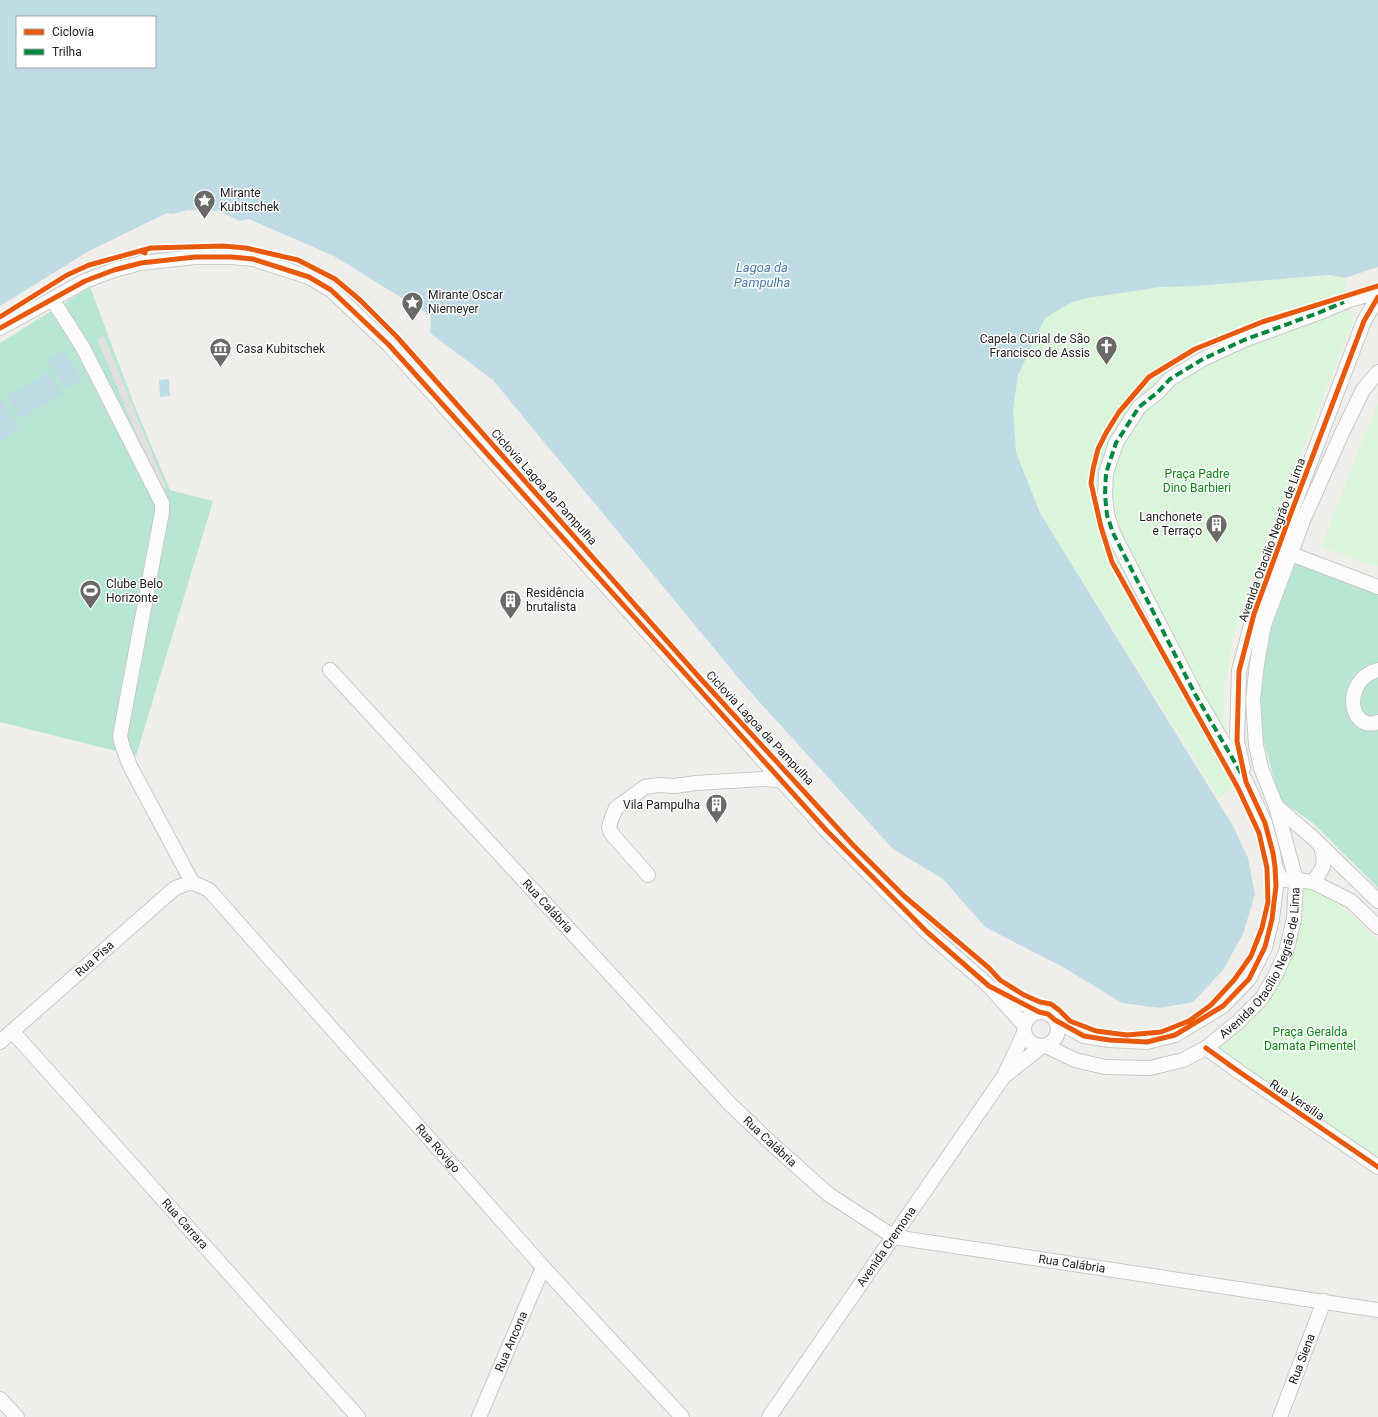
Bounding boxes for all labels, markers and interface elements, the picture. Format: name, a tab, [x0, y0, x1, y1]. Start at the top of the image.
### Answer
legend	[16, 16, 156, 68]
text: Ciclovia	[52, 25, 94, 39]
text: Trilha	[52, 45, 82, 59]
place label: Mirante Kubitschek	[220, 186, 280, 214]
place icon: Mirante Kubitschek	[192, 187, 218, 220]
water label: Lagoa da Pampulha	[734, 260, 790, 290]
place label: Mirante Oscar Niemeyer	[428, 288, 503, 316]
place icon: Mirante Oscar Niemeyer	[399, 289, 425, 322]
place label: Capela Curial de São Francisco de Assis	[980, 332, 1090, 360]
church icon: Capela Curial de São Francisco de Assis	[1093, 333, 1119, 366]
museum icon: Casa Kubitschek	[208, 336, 234, 369]
place label: Casa Kubitschek	[236, 342, 326, 356]
street label: Ciclovia Lagoa da Pampulha	[488, 426, 600, 548]
street label: Avenida Otacílio Negrão de Lima	[1236, 456, 1308, 624]
park label: Praça Padre Dino Barbieri	[1163, 467, 1231, 495]
place label: Lanchonete e Terraço	[1139, 510, 1202, 538]
building icon: Lanchonete e Terraço	[1204, 511, 1230, 544]
place label: Clube Belo Horizonte	[106, 577, 163, 605]
sports icon: Clube Belo Horizonte	[77, 578, 103, 611]
place label: Residência brutalista	[526, 586, 584, 614]
building icon: Residência brutalista	[497, 587, 523, 620]
street label: Ciclovia Lagoa da Pampulha	[703, 668, 817, 788]
building icon: Vila Pampulha	[703, 792, 729, 825]
place label: Vila Pampulha	[623, 798, 700, 812]
street label: Rua Calábria	[519, 876, 576, 936]
street label: Avenida Otacílio Negrão de Lima	[1217, 887, 1303, 1041]
street label: Rua Pisa	[72, 938, 117, 979]
park label: Praça Geralda Damata Pimentel	[1264, 1025, 1356, 1053]
street label: Rua Versília	[1267, 1077, 1327, 1123]
street label: Rua Calábria	[740, 1113, 799, 1170]
street label: Rua Rovigo	[413, 1121, 463, 1176]
street label: Rua Carrara	[159, 1196, 211, 1252]
street label: Avenida Cremona	[854, 1204, 919, 1289]
street label: Rua Calábria	[1037, 1252, 1106, 1276]
street label: Rua Ancona	[492, 1309, 530, 1374]
street label: Rua Siena	[1286, 1332, 1318, 1386]

